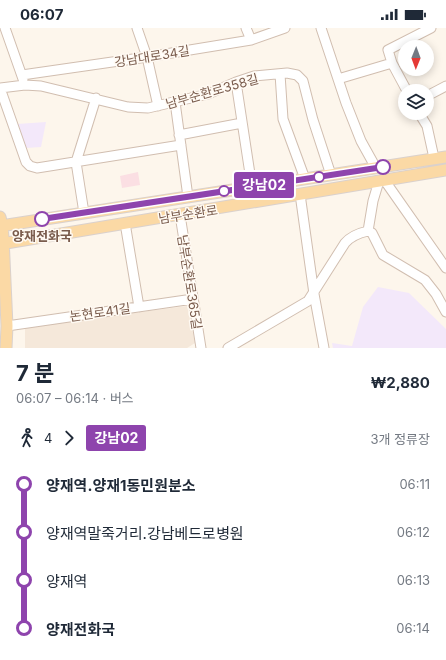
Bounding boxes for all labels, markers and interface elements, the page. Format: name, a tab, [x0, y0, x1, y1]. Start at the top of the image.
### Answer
text: 06:07	[20, 5, 63, 24]
north arrow	[398, 40, 434, 76]
map controls	[398, 40, 434, 120]
street label: 강남대로34길	[113, 42, 191, 70]
street label: 남부순환로358길	[164, 70, 260, 112]
button: layers	[398, 84, 434, 120]
unlabelled marker	[375, 159, 391, 175]
unlabelled marker	[313, 171, 325, 183]
line badge: 강남02	[236, 172, 292, 198]
text: 강남02	[242, 176, 286, 193]
unlabelled marker	[218, 185, 230, 197]
street label: 남부순환로	[157, 201, 219, 227]
marker: 양재전화국	[34, 211, 50, 227]
place label: 양재전화국	[12, 228, 72, 244]
street label: 남부순환로365길	[175, 233, 205, 331]
street label: 논현로41길	[69, 300, 131, 324]
text: 7 분	[16, 360, 54, 386]
text: ₩2,880	[371, 373, 430, 392]
text: 06:07 – 06:14 · 버스	[16, 390, 134, 406]
icon: walk	[16, 427, 38, 449]
icon: forward	[58, 427, 80, 449]
text: 강남02	[94, 429, 138, 446]
text: 4	[44, 430, 52, 446]
text: 3개 정류장	[370, 431, 430, 447]
text: 양재역.양재1동민원분소	[46, 476, 195, 495]
text: 06:11	[399, 476, 430, 492]
text: 양재역말죽거리.강남베드로병원	[46, 524, 244, 543]
text: 06:12	[397, 524, 430, 540]
text: 양재역	[46, 572, 87, 591]
text: 06:13	[397, 572, 430, 588]
text: 양재전화국	[46, 620, 115, 639]
text: 06:14	[396, 620, 430, 636]

